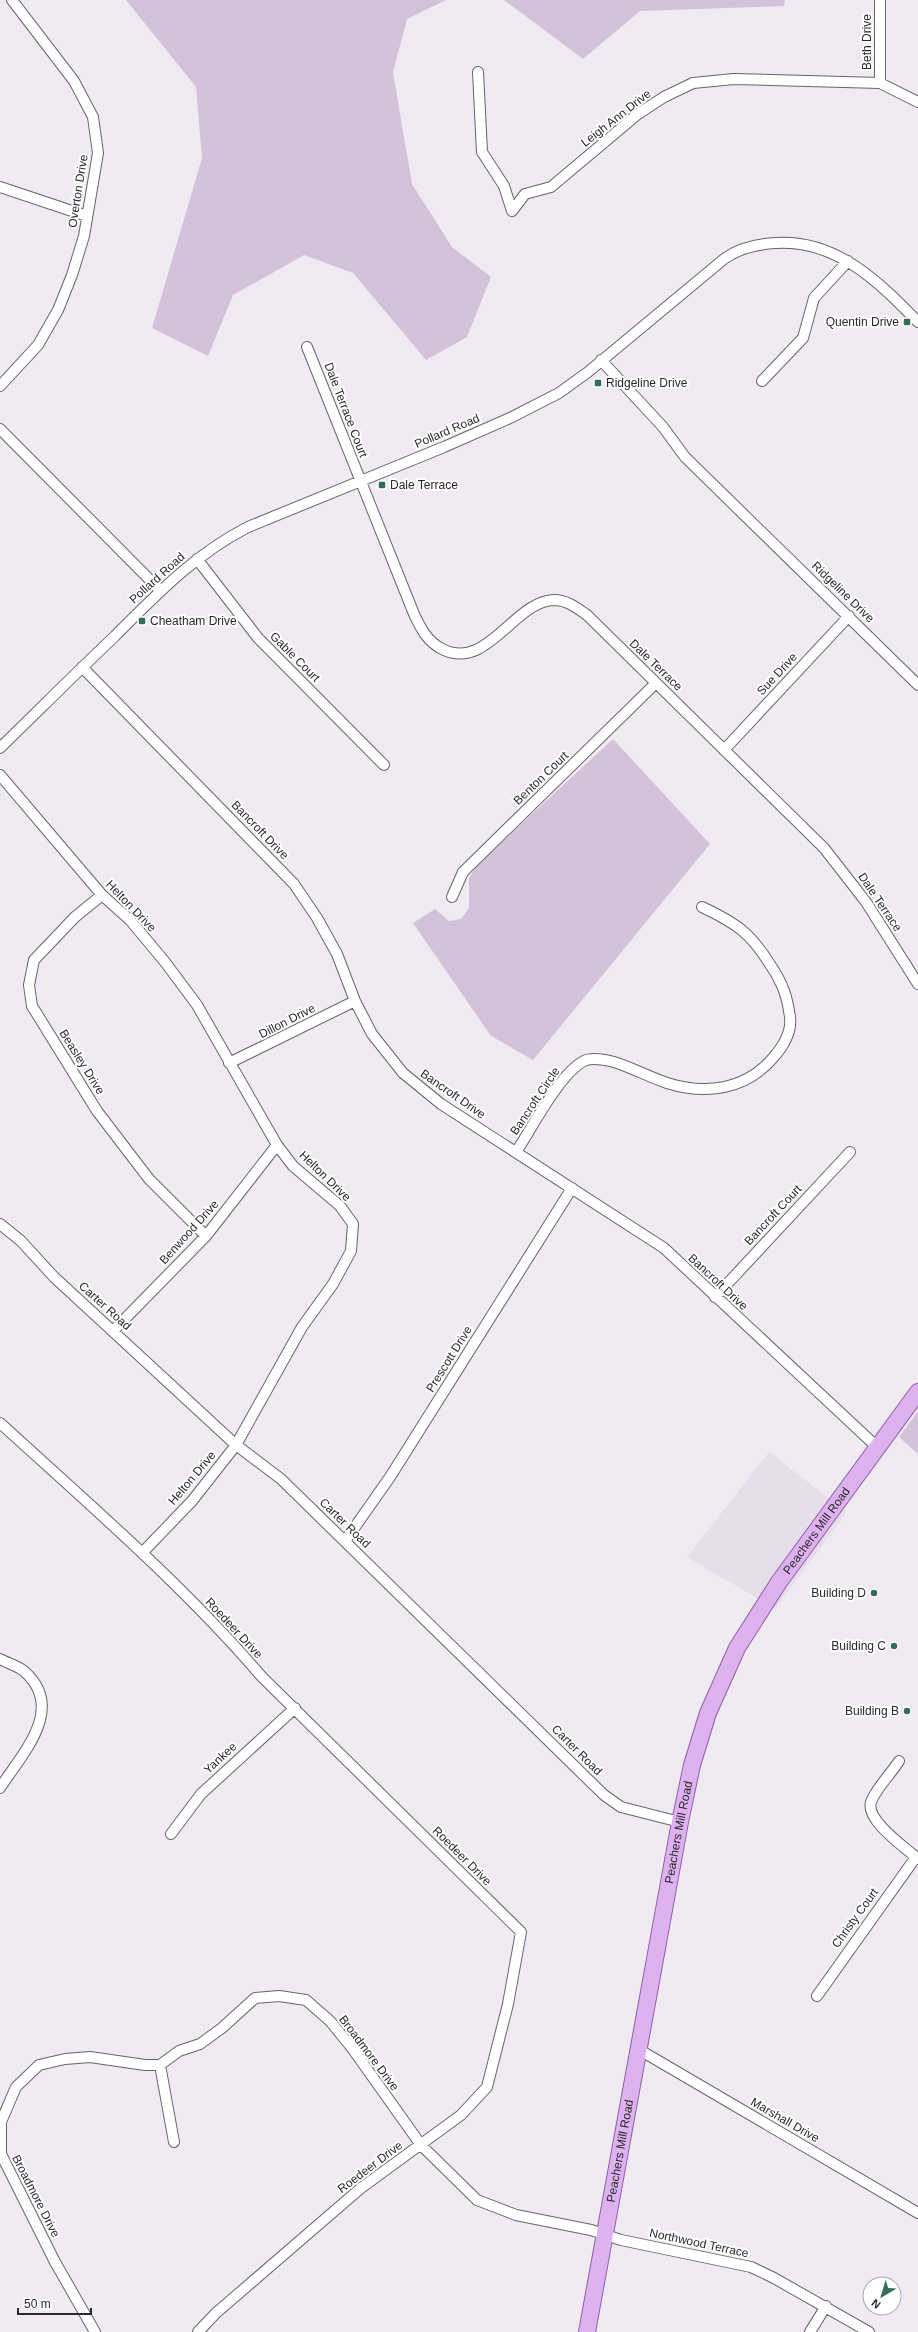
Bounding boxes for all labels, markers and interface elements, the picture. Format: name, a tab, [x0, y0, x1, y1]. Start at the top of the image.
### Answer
street label: Beth Drive	[860, 14, 874, 70]
street label: Leigh Ann Drive	[578, 86, 654, 150]
street label: Overton Drive	[65, 153, 91, 229]
place label: Quentin Drive	[826, 315, 899, 329]
marker: Quentin Drive	[902, 317, 912, 327]
street label: Dale Terrace Court	[321, 361, 371, 460]
place label: Ridgeline Drive	[606, 376, 688, 390]
marker: Ridgeline Drive	[593, 378, 603, 388]
street label: Pollard Road	[412, 411, 482, 451]
place label: Dale Terrace	[390, 478, 458, 492]
marker: Dale Terrace	[377, 480, 387, 490]
street label: Pollard Road	[127, 550, 187, 606]
street label: Ridgeline Drive	[809, 559, 877, 626]
place label: Cheatham Drive	[150, 614, 237, 628]
marker: Cheatham Drive	[137, 616, 147, 626]
street label: Gable Court	[267, 629, 323, 685]
street label: Dale Terrace	[627, 636, 685, 694]
street label: Sue Drive	[754, 650, 800, 698]
street label: Benton Court	[511, 748, 572, 808]
street label: Bancroft Drive	[229, 798, 292, 862]
street label: Dale Terrace	[855, 870, 905, 934]
street label: Helton Drive	[103, 877, 159, 935]
street label: Dillon Drive	[256, 1001, 318, 1041]
street label: Beasley Drive	[56, 1027, 108, 1097]
street label: Bancroft Circle	[507, 1064, 563, 1138]
street label: Bancroft Drive	[418, 1066, 488, 1122]
street label: Helton Drive	[296, 1148, 354, 1204]
street label: Bancroft Court	[741, 1181, 805, 1248]
street label: Benwood Drive	[157, 1197, 222, 1267]
street label: Bancroft Drive	[685, 1251, 751, 1313]
street label: Carter Road	[76, 1279, 134, 1333]
street label: Prescott Drive	[423, 1323, 475, 1395]
street label: Helton Drive	[165, 1448, 219, 1508]
street label: Peachers Mill Road	[780, 1485, 853, 1577]
street label: Carter Road	[317, 1495, 373, 1551]
place label: Building D	[811, 1586, 866, 1600]
marker: Building D	[869, 1588, 879, 1598]
street label: Roedeer Drive	[202, 1595, 266, 1661]
place label: Building C	[831, 1639, 886, 1653]
marker: Building C	[889, 1641, 899, 1651]
place label: Building B	[845, 1704, 899, 1718]
marker: Building B	[902, 1706, 912, 1716]
street label: Carter Road	[549, 1722, 605, 1778]
street label: Yankee	[201, 1739, 240, 1777]
street label: Peachers Mill Road	[662, 1780, 695, 1885]
street label: Roedeer Drive	[430, 1824, 495, 1889]
street label: Christy Court	[829, 1885, 882, 1950]
street label: Broadmore Drive	[336, 2013, 402, 2094]
street label: Marshall Drive	[748, 2095, 822, 2145]
street label: Peachers Mill Road	[604, 2098, 636, 2203]
street label: Roedeer Drive	[335, 2138, 405, 2196]
street label: Broadmore Drive	[9, 2152, 63, 2240]
street label: Northwood Terrace	[648, 2226, 750, 2260]
north arrow	[862, 2276, 902, 2316]
scale bar	[18, 2290, 91, 2316]
text: 50 m	[24, 2297, 51, 2311]
text: N	[869, 2297, 883, 2311]

